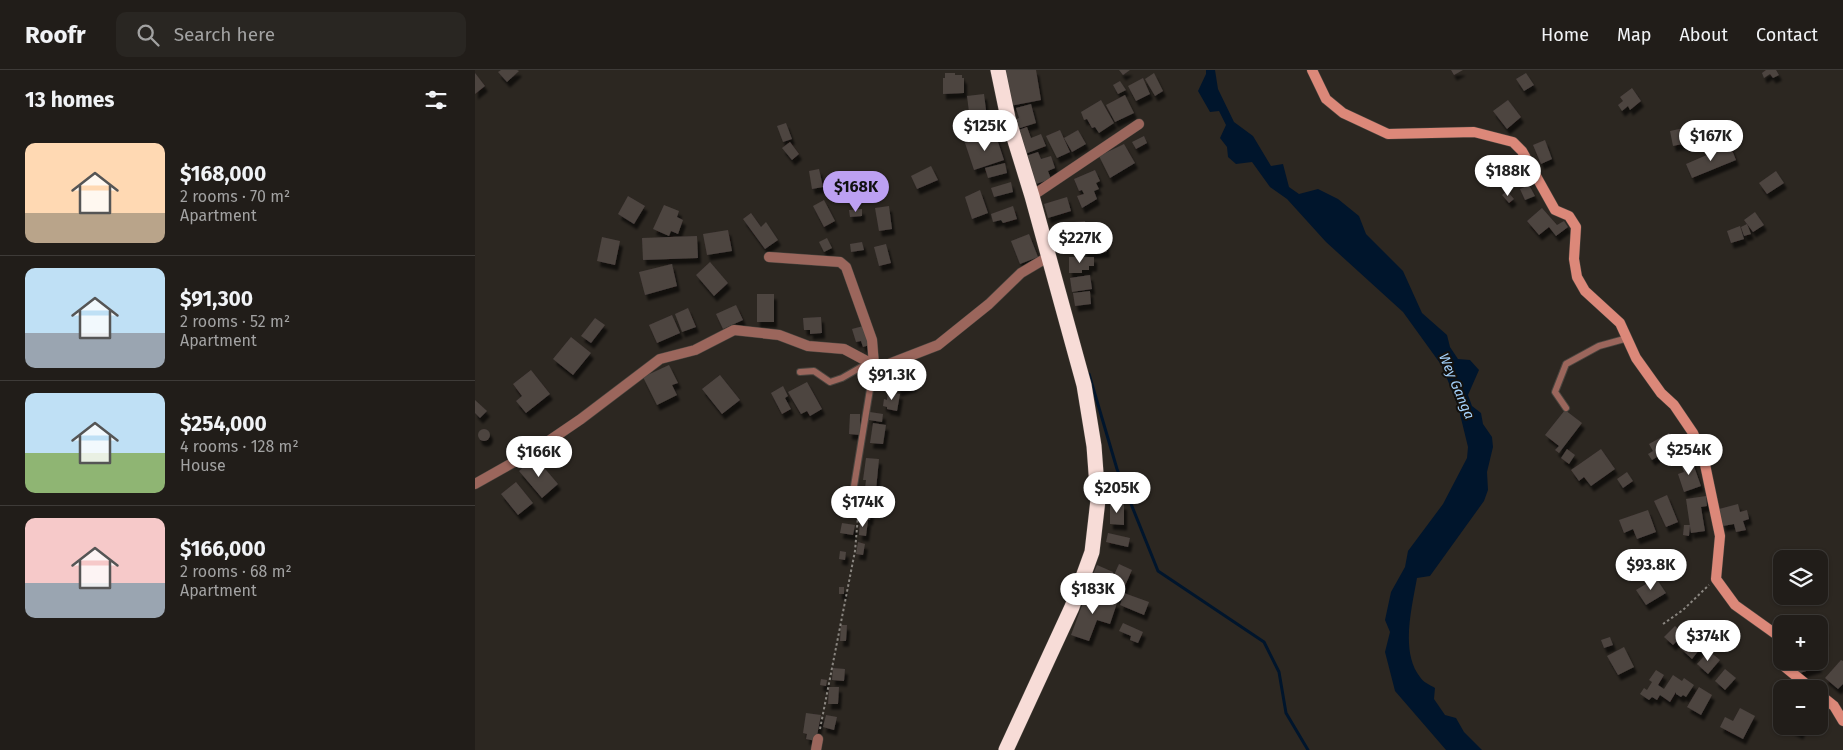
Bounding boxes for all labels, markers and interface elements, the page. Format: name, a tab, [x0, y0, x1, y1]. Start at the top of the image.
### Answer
search box	[116, 12, 466, 57]
text: Roofr	[25, 21, 86, 49]
icon: search	[134, 21, 162, 49]
text: Search here	[174, 23, 275, 46]
text: Home	[1541, 24, 1589, 46]
text: Map	[1617, 24, 1651, 46]
text: About	[1679, 24, 1728, 46]
text: Contact	[1756, 24, 1818, 46]
icon: filters	[422, 86, 450, 114]
text: 13 homes	[25, 87, 115, 113]
pin: $125K	[950, 109, 1020, 152]
text: $125K	[964, 116, 1006, 135]
pin: $167K	[1676, 119, 1746, 162]
text: $167K	[1690, 126, 1732, 145]
pin: $188K	[1473, 154, 1543, 197]
text: $168,000	[180, 161, 266, 187]
text: $188K	[1486, 161, 1530, 180]
icon: home	[65, 163, 125, 223]
pin: $168K	[821, 170, 891, 213]
text: $168K	[834, 177, 878, 196]
text: 2 rooms · 70 m²	[180, 187, 290, 206]
text: Apartment	[180, 206, 257, 225]
pin: $227K	[1045, 222, 1115, 264]
text: $227K	[1059, 228, 1101, 247]
text: $91,300	[180, 286, 253, 312]
icon: home	[65, 288, 125, 348]
text: 2 rooms · 52 m²	[180, 312, 290, 331]
text: Apartment	[180, 331, 257, 350]
water label: Wey Ganga	[1435, 351, 1478, 422]
pin: $91.3K	[851, 358, 933, 401]
text: $91.3K	[868, 365, 916, 384]
text: $254,000	[180, 411, 267, 437]
icon: home	[65, 413, 125, 473]
pin: $254K	[1654, 434, 1724, 476]
pin: $166K	[504, 436, 574, 478]
text: 4 rooms · 128 m²	[180, 437, 299, 456]
text: $254K	[1667, 440, 1711, 459]
text: $166K	[517, 442, 561, 461]
text: House	[180, 456, 226, 475]
pin: $205K	[1082, 472, 1152, 514]
text: $205K	[1095, 478, 1139, 497]
pin: $174K	[828, 486, 898, 528]
text: $174K	[842, 492, 884, 511]
text: $166,000	[180, 536, 266, 562]
icon: home	[65, 538, 125, 598]
pin: $93.8K	[1610, 548, 1692, 591]
map controls	[1773, 550, 1828, 735]
button: layers	[1773, 550, 1828, 605]
text: $93.8K	[1627, 555, 1675, 574]
text: 2 rooms · 68 m²	[180, 562, 292, 581]
pin: $183K	[1058, 572, 1128, 615]
text: $183K	[1071, 579, 1115, 598]
text: Apartment	[180, 581, 257, 600]
button: +	[1773, 615, 1828, 670]
pin: $374K	[1673, 620, 1743, 662]
text: $374K	[1686, 626, 1730, 645]
button: −	[1773, 680, 1828, 735]

